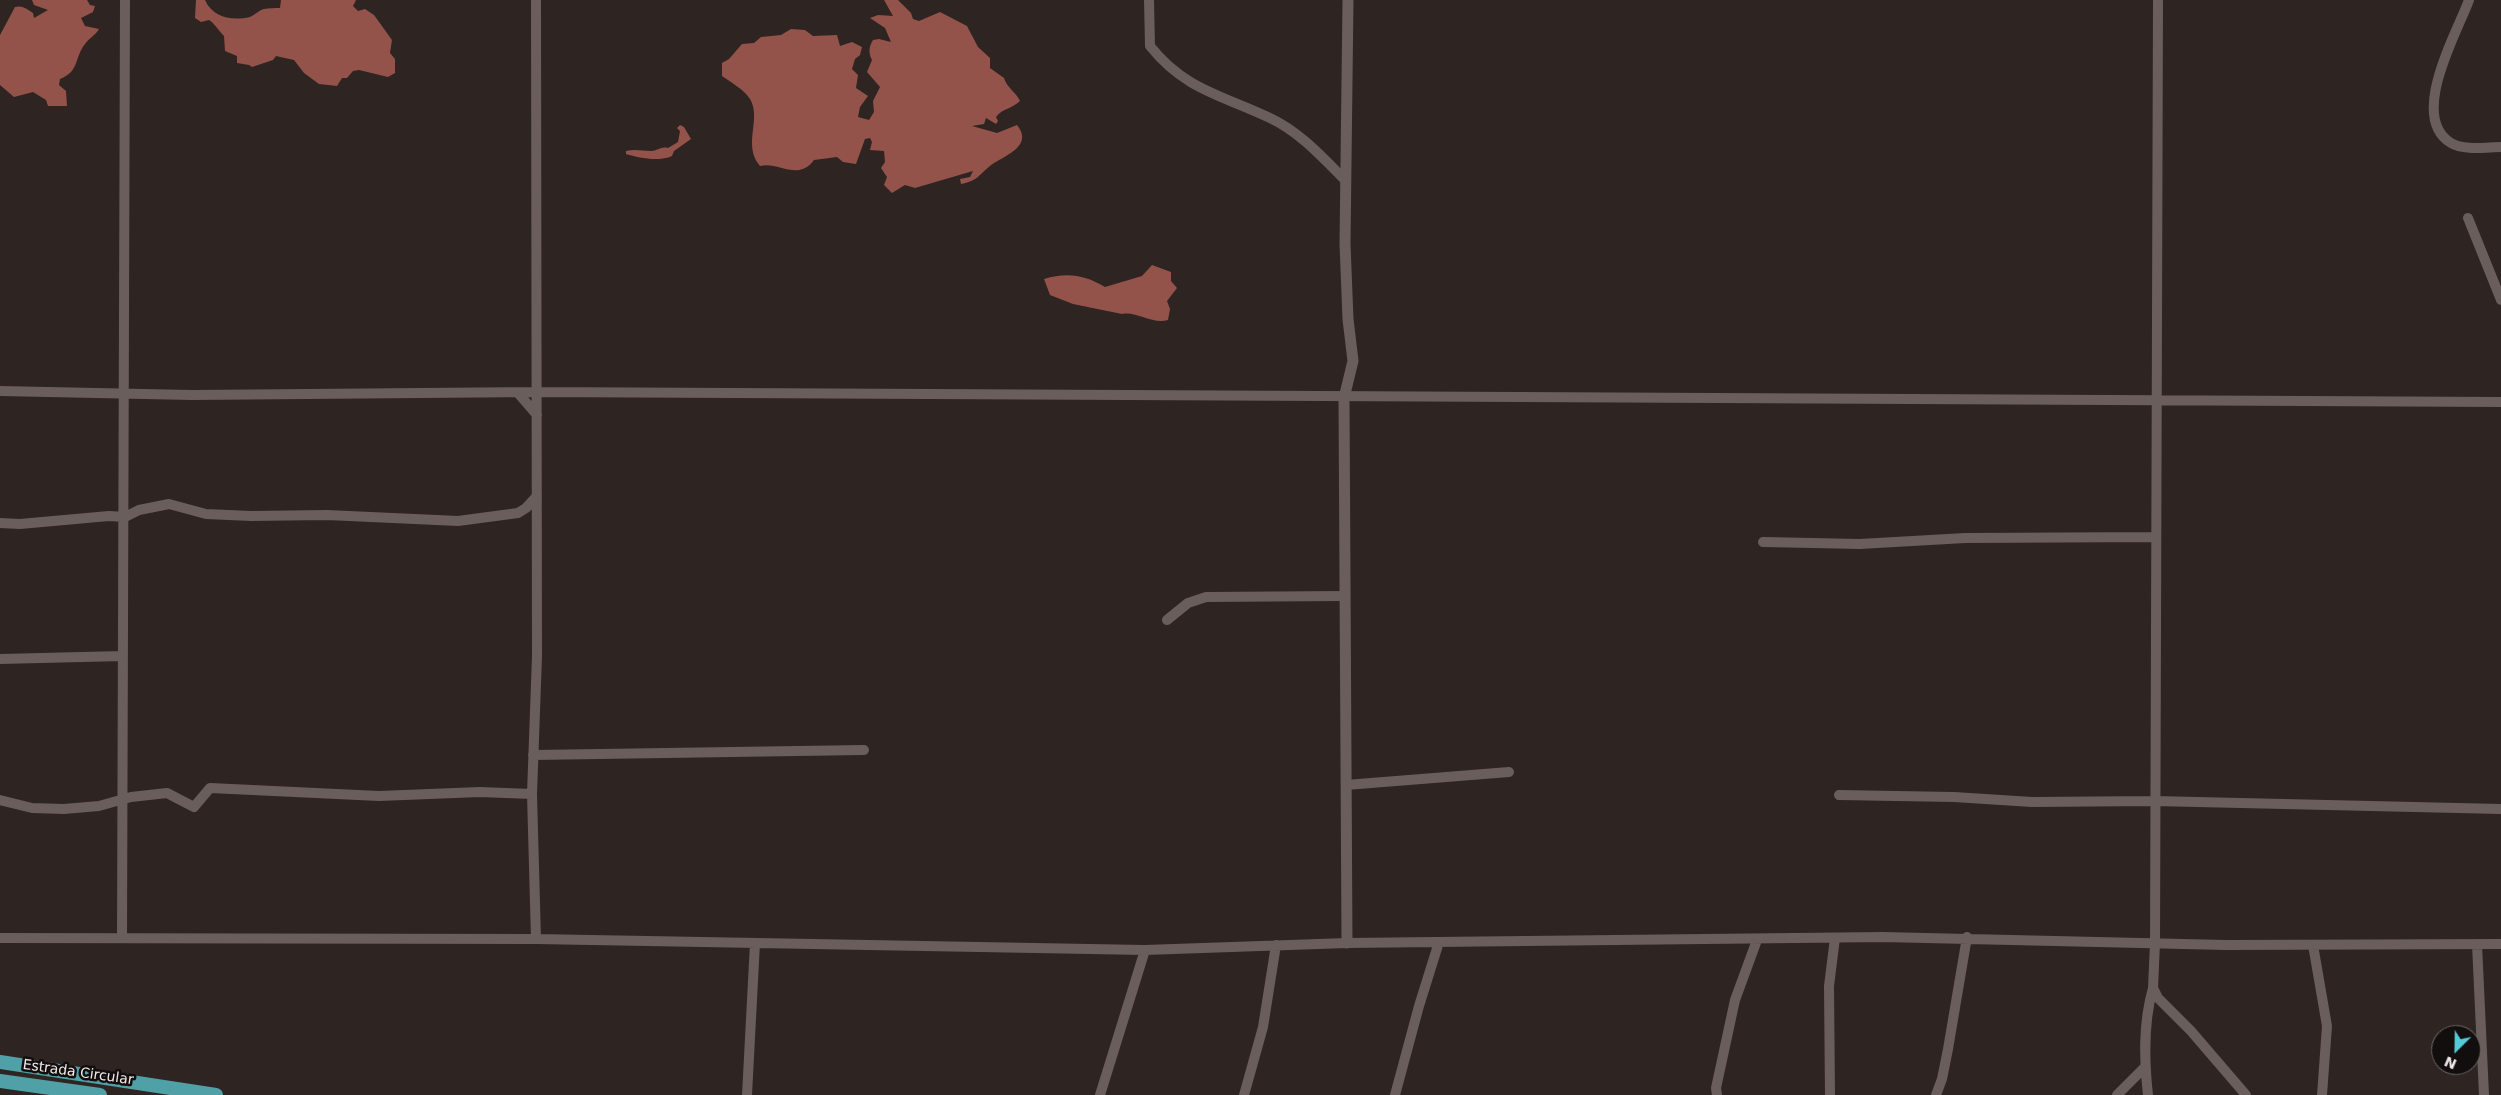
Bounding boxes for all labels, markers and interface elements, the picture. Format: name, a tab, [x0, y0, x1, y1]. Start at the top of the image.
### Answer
north arrow	[2431, 1025, 2481, 1075]
text: N	[2442, 1053, 2459, 1073]
street label: Estrada Circular	[21, 1057, 135, 1089]

